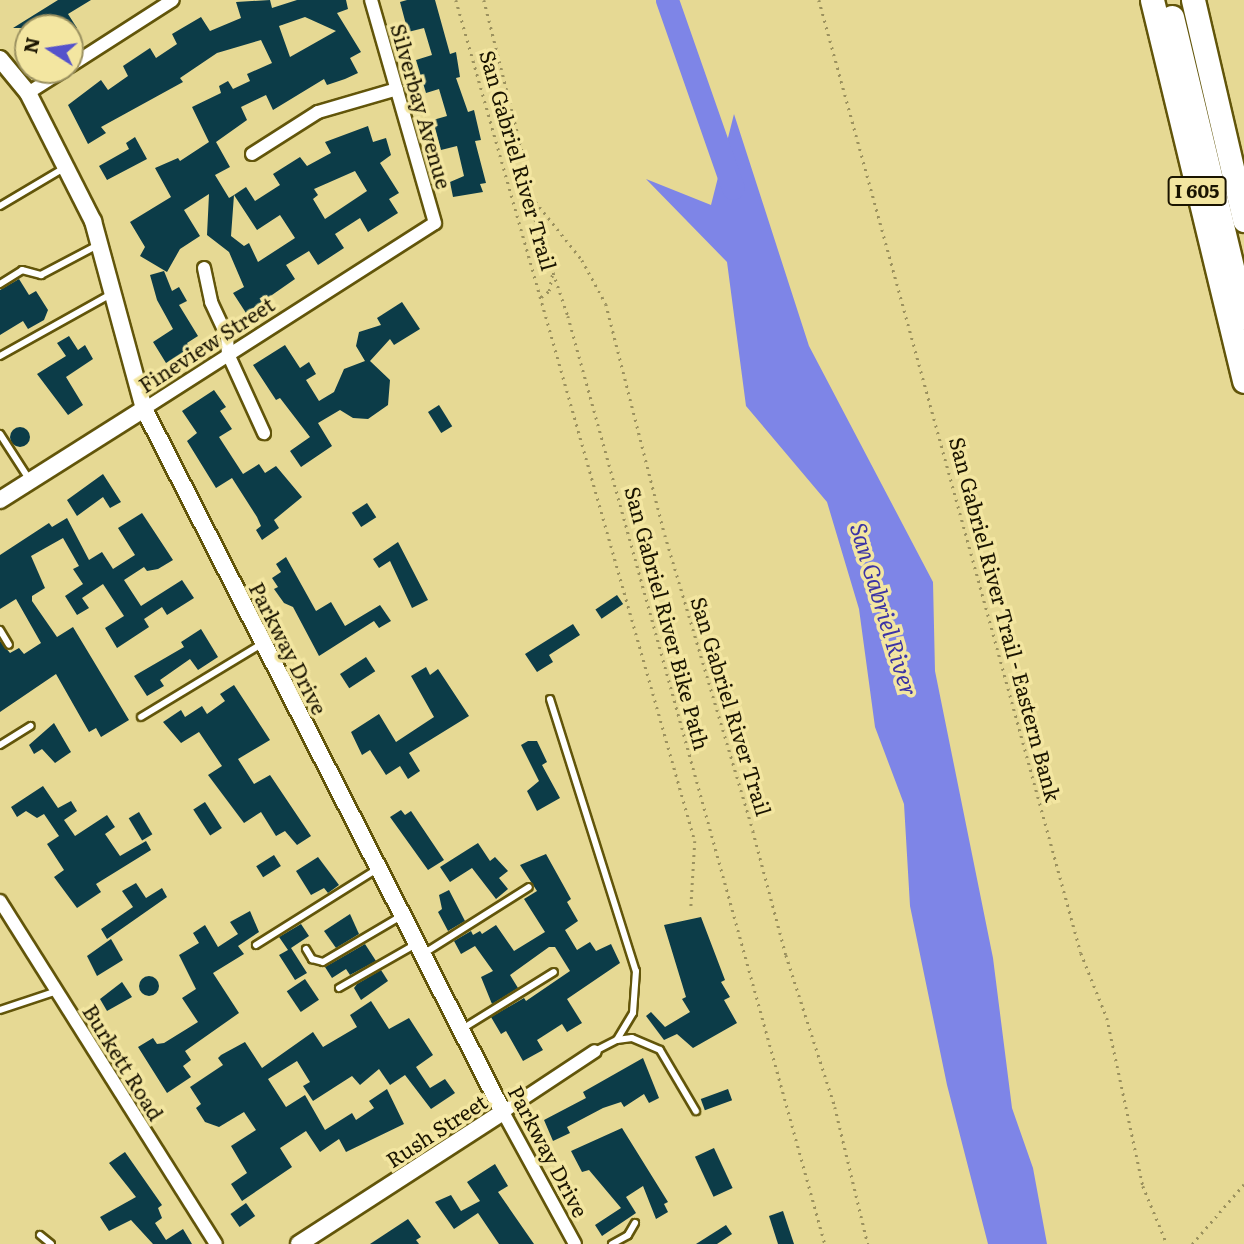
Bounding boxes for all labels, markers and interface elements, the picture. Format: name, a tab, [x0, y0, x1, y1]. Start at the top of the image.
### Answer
north arrow	[14, 14, 84, 84]
street label: Silverbay Avenue	[386, 20, 458, 192]
text: N	[15, 34, 46, 56]
street label: San Gabriel River Trail	[475, 47, 563, 273]
road number: I 605	[1167, 176, 1227, 206]
street label: Fineview Street	[133, 291, 279, 397]
street label: San Gabriel River Trail - Eastern Bank	[945, 434, 1067, 804]
street label: San Gabriel River Bike Path	[621, 483, 715, 753]
water label: San Gabriel River	[846, 519, 924, 699]
street label: Parkway Drive	[245, 578, 333, 718]
street label: San Gabriel River Trail	[687, 593, 777, 819]
street label: Burkett Road	[78, 999, 170, 1125]
street label: Parkway Drive	[504, 1081, 594, 1221]
street label: Rush Street	[381, 1088, 491, 1172]

